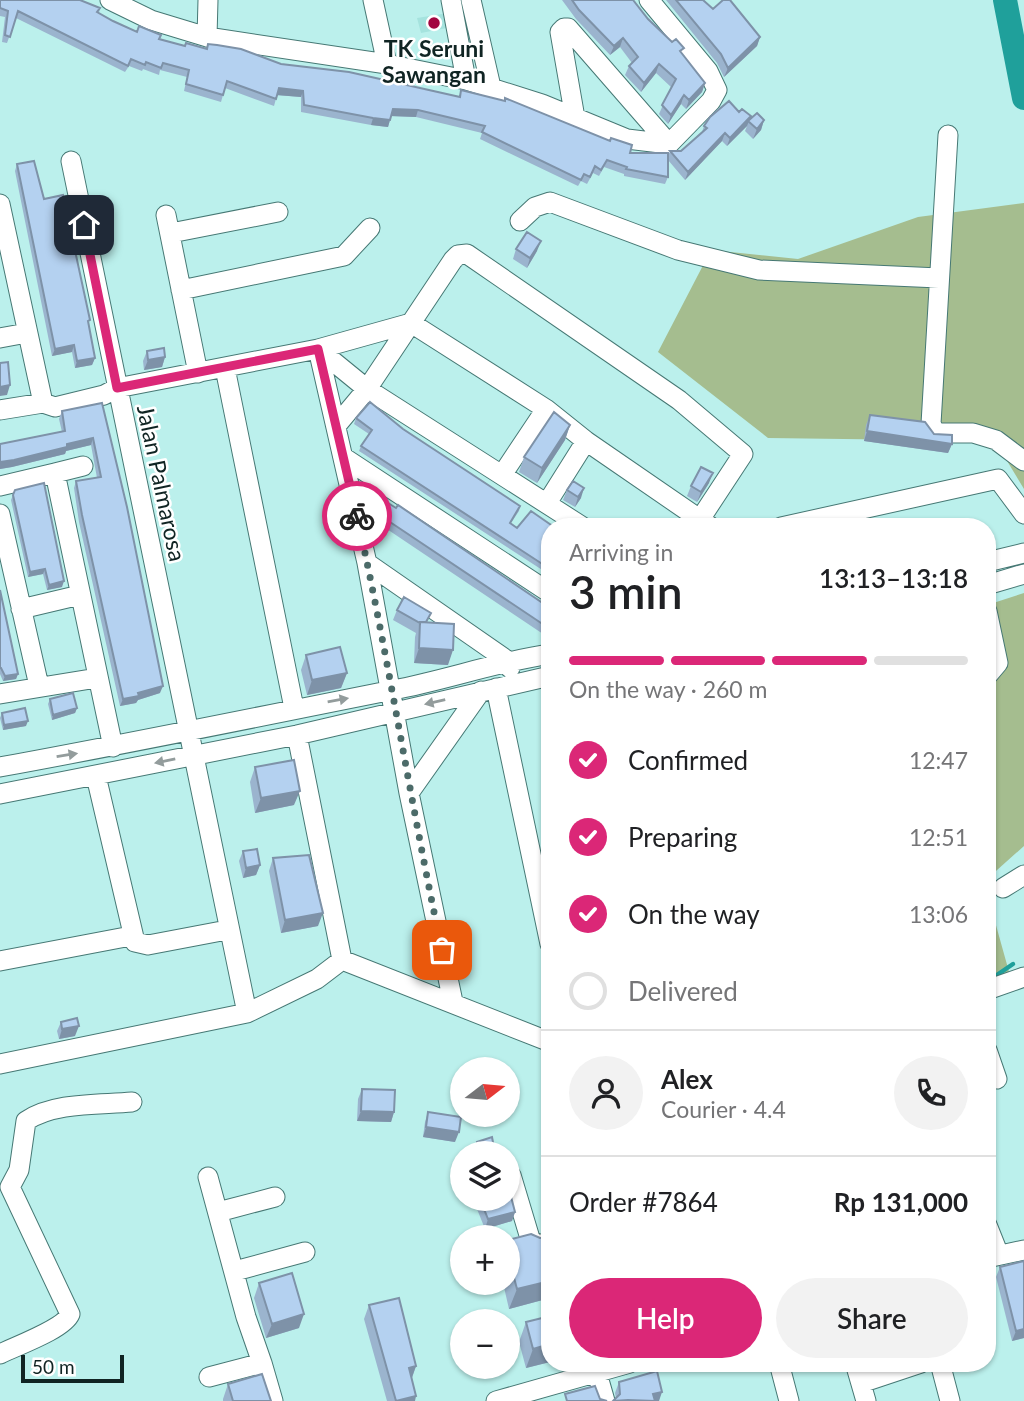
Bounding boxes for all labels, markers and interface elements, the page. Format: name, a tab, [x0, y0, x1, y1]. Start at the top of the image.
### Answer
marker: TK Seruni Sawangan	[426, 15, 442, 31]
place label: TK Seruni Sawangan	[382, 34, 486, 88]
pin	[54, 195, 114, 255]
icon: home	[65, 206, 103, 244]
street label: Jalan Palmarosa	[132, 402, 192, 564]
courier	[322, 481, 392, 551]
icon: bike	[338, 497, 376, 535]
text: Arriving in	[569, 538, 673, 566]
text: 13:13–13:18	[819, 562, 968, 594]
text: 3 min	[569, 564, 683, 619]
text: On the way · 260 m	[569, 675, 768, 703]
one-way arrow	[327, 694, 349, 705]
one-way arrow	[424, 697, 446, 708]
icon: check	[569, 741, 607, 779]
text: Confirmed	[628, 744, 748, 776]
text: 12:47	[909, 746, 968, 774]
one-way arrow	[56, 749, 78, 760]
one-way arrow	[154, 756, 176, 767]
icon: check	[569, 818, 607, 856]
text: Preparing	[628, 821, 737, 853]
text: 12:51	[909, 823, 968, 851]
icon: check	[569, 895, 607, 933]
text: On the way	[628, 898, 760, 930]
text: 13:06	[909, 900, 968, 928]
pin	[412, 920, 472, 980]
icon: bag	[423, 931, 461, 969]
text: Delivered	[628, 975, 738, 1007]
button: person	[569, 1056, 643, 1130]
button: phone	[894, 1056, 968, 1130]
north arrow	[450, 1057, 520, 1127]
map controls	[450, 1057, 520, 1379]
text: Alex	[661, 1063, 713, 1095]
text: Courier · 4.4	[661, 1095, 786, 1123]
button: layers	[450, 1141, 520, 1211]
text: Order #7864	[569, 1186, 718, 1218]
text: Rp 131,000	[834, 1186, 968, 1218]
button: +	[450, 1225, 520, 1295]
button: Help	[569, 1278, 762, 1358]
button: Share	[776, 1278, 968, 1358]
button: −	[450, 1309, 520, 1379]
scale bar	[21, 1352, 124, 1384]
text: 50 m	[32, 1355, 75, 1378]

